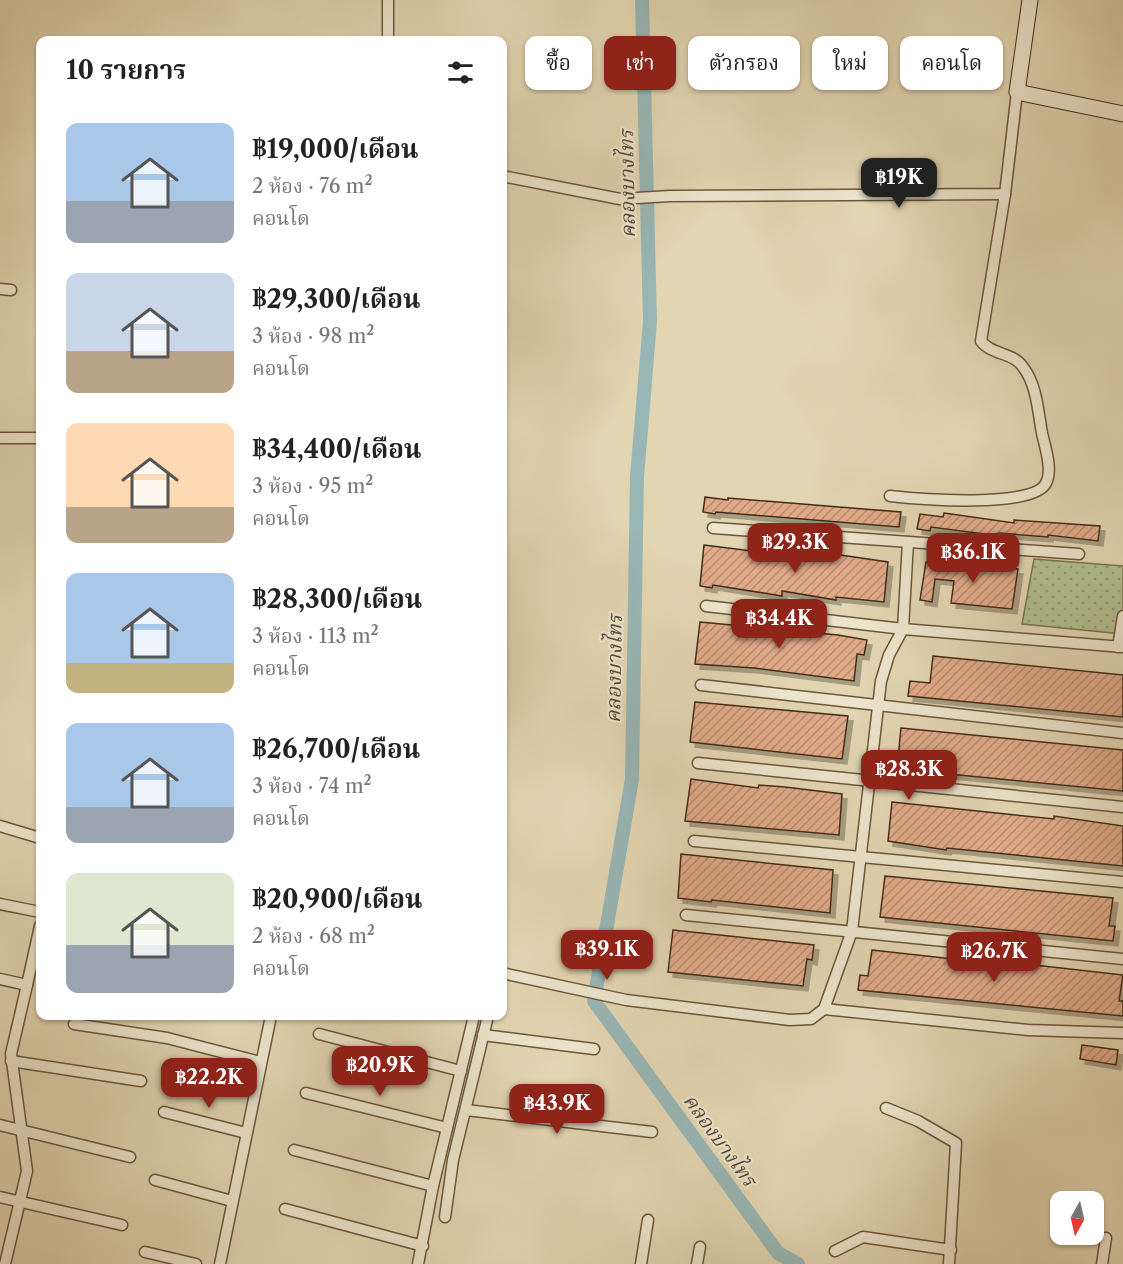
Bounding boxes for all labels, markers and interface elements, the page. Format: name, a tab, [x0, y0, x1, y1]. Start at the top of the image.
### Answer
chip: ซื้อ	[525, 36, 592, 90]
chip: เช่า	[604, 36, 676, 90]
chip: ตัวกรอง	[688, 36, 800, 90]
chip: ใหม่	[812, 36, 888, 90]
chip: คอนโด	[900, 36, 1003, 90]
text: 10 รายการ	[66, 54, 186, 86]
icon: filters	[444, 56, 477, 89]
water label: คลองบางไทร	[612, 128, 640, 238]
text: ฿19,000/เดือน	[252, 133, 418, 165]
icon: home	[114, 147, 186, 219]
pin: ฿19K	[863, 158, 935, 209]
text: ฿19K	[875, 165, 923, 189]
text: 2 ห้อง · 76 m²	[252, 174, 373, 198]
text: คอนโด	[252, 206, 310, 230]
text: ฿29,300/เดือน	[252, 283, 421, 315]
icon: home	[114, 297, 186, 369]
text: 3 ห้อง · 98 m²	[252, 324, 375, 348]
text: คอนโด	[252, 356, 310, 380]
text: ฿34,400/เดือน	[252, 433, 422, 465]
icon: home	[114, 447, 186, 519]
text: 3 ห้อง · 95 m²	[252, 474, 374, 498]
text: คอนโด	[252, 506, 310, 530]
pin: ฿29.3K	[746, 523, 844, 574]
text: ฿29.3K	[762, 530, 828, 554]
pin: ฿36.1K	[924, 533, 1022, 584]
text: ฿36.1K	[941, 540, 1005, 564]
text: ฿28,300/เดือน	[252, 583, 422, 615]
icon: home	[114, 597, 186, 669]
pin: ฿34.4K	[730, 599, 828, 650]
text: ฿34.4K	[745, 606, 813, 630]
water label: คลองบางไทร	[599, 612, 627, 723]
text: 3 ห้อง · 113 m²	[252, 624, 379, 648]
text: คอนโด	[252, 656, 310, 680]
text: ฿26,700/เดือน	[252, 733, 420, 765]
icon: home	[114, 747, 186, 819]
pin: ฿28.3K	[860, 750, 958, 801]
text: ฿28.3K	[875, 757, 943, 781]
text: 3 ห้อง · 74 m²	[252, 774, 372, 798]
text: คอนโด	[252, 806, 310, 830]
text: ฿20,900/เดือน	[252, 883, 423, 915]
icon: home	[114, 897, 186, 969]
text: 2 ห้อง · 68 m²	[252, 924, 375, 948]
pin: ฿39.1K	[558, 930, 656, 981]
pin: ฿26.7K	[945, 932, 1043, 983]
text: ฿39.1K	[575, 937, 639, 961]
text: ฿26.7K	[961, 939, 1027, 963]
text: คอนโด	[252, 956, 310, 980]
pin: ฿20.9K	[331, 1046, 429, 1097]
text: ฿20.9K	[346, 1053, 414, 1077]
pin: ฿22.2K	[160, 1058, 258, 1109]
text: ฿22.2K	[175, 1065, 243, 1089]
pin: ฿43.9K	[508, 1084, 606, 1135]
water label: คลองบางไทร	[678, 1088, 764, 1193]
text: ฿43.9K	[523, 1091, 591, 1115]
north arrow	[1050, 1191, 1104, 1245]
map controls	[1050, 1191, 1104, 1245]

